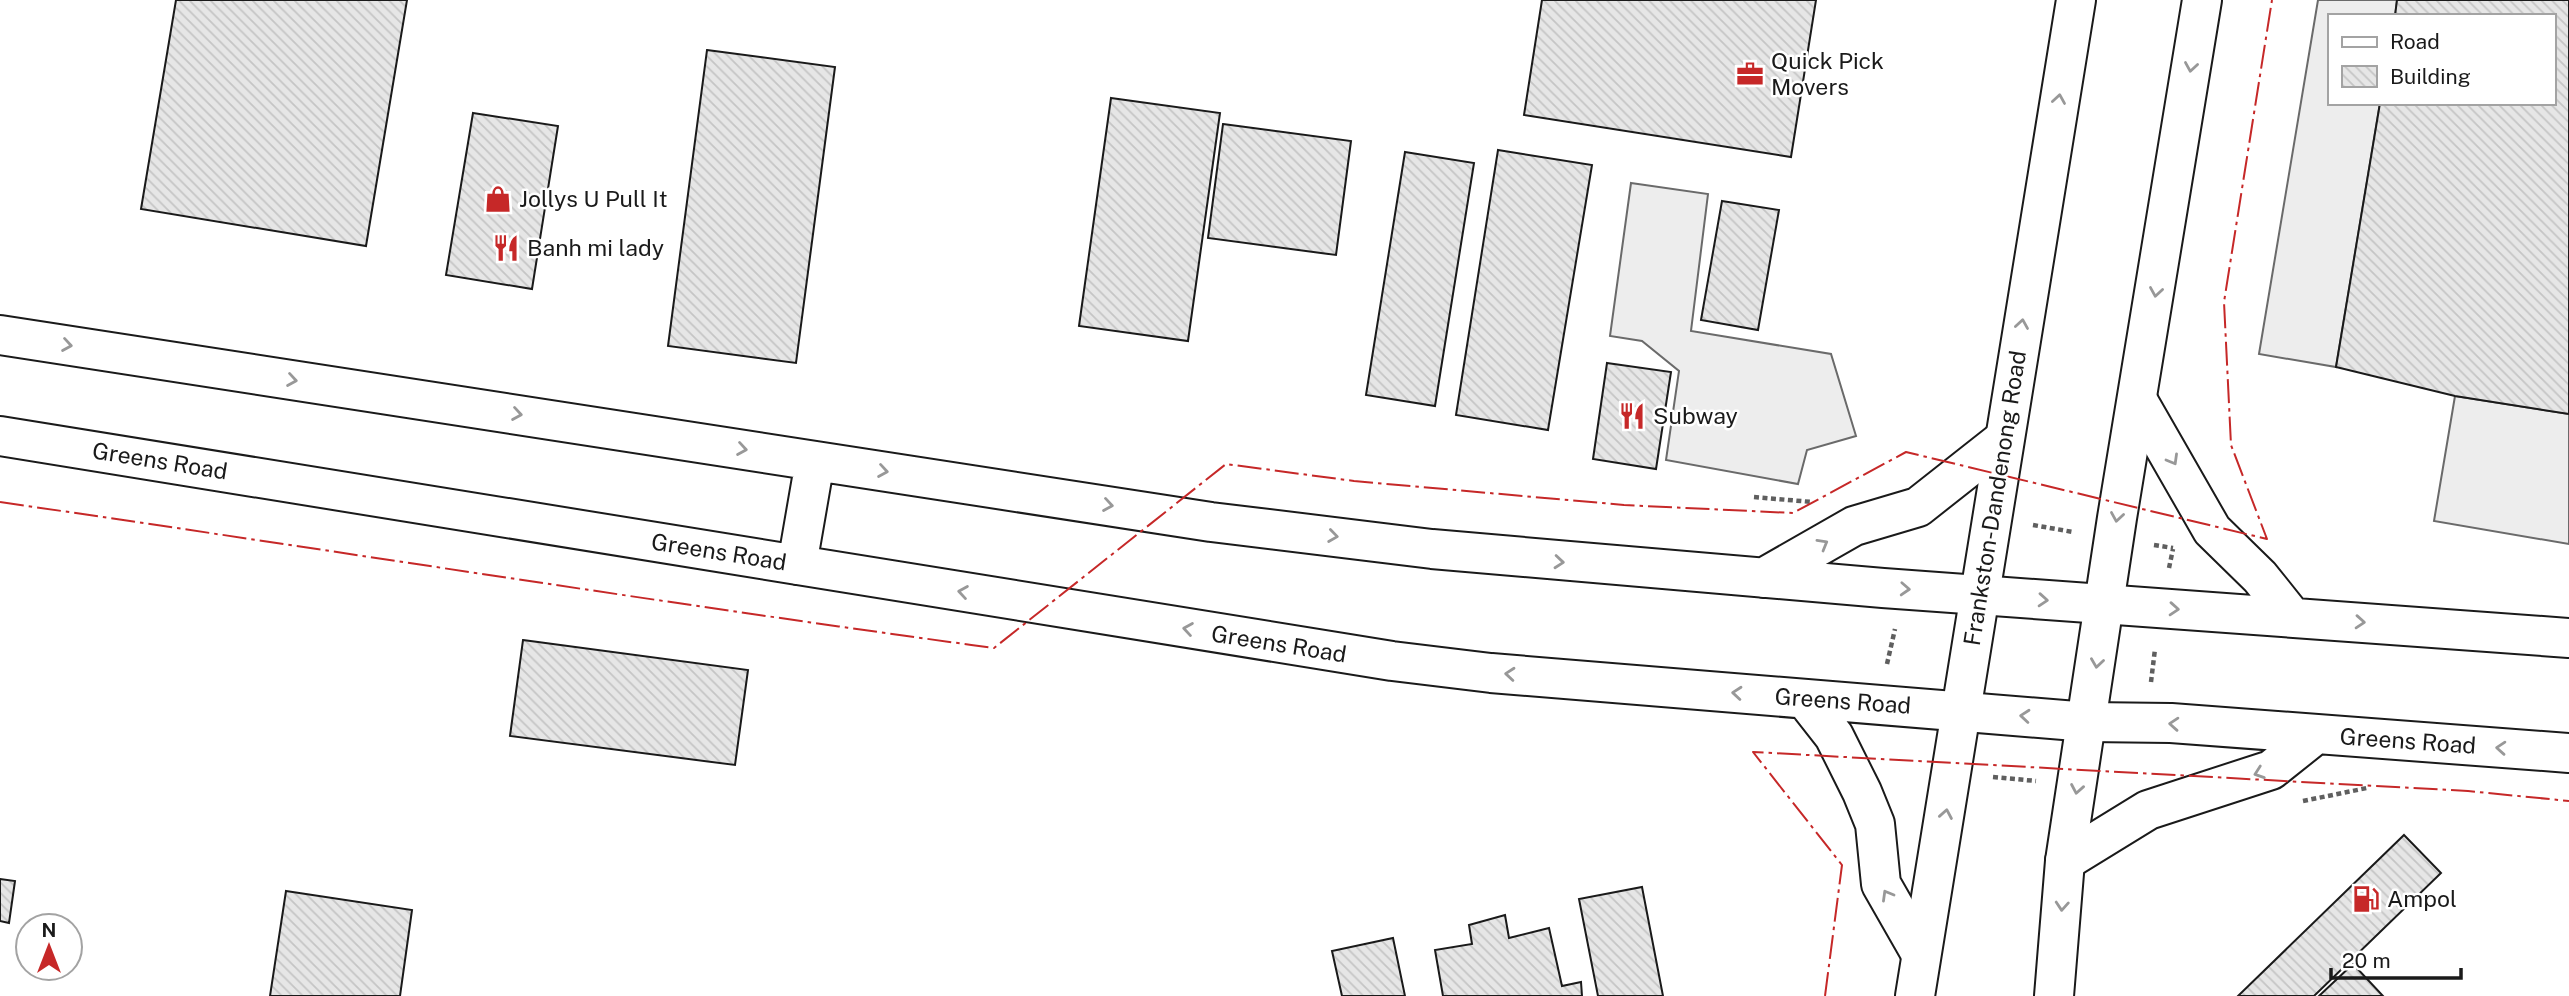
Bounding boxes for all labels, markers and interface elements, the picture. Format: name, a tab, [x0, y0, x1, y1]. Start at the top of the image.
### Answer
legend	[2328, 14, 2555, 105]
text: Road	[2390, 29, 2440, 54]
place label: Quick Pick Movers	[1771, 47, 1884, 100]
office icon: Quick Pick Movers	[1735, 59, 1765, 89]
one-way arrow	[2184, 62, 2199, 73]
text: Building	[2390, 64, 2471, 89]
one-way arrow	[2051, 94, 2066, 105]
shop icon: Jollys U Pull It	[483, 184, 513, 214]
place label: Jollys U Pull It	[519, 185, 668, 212]
restaurant icon: Banh mi lady	[491, 233, 521, 263]
place label: Banh mi lady	[527, 234, 664, 261]
one-way arrow	[2149, 286, 2164, 298]
one-way arrow	[2014, 318, 2029, 330]
one-way arrow	[62, 338, 73, 353]
street label: Frankston-Dandenong Road	[1958, 348, 2031, 647]
one-way arrow	[286, 372, 298, 387]
restaurant icon: Subway	[1617, 401, 1647, 431]
place label: Subway	[1653, 402, 1738, 429]
one-way arrow	[511, 407, 523, 422]
street label: Greens Road	[91, 436, 230, 485]
one-way arrow	[736, 441, 748, 456]
one-way arrow	[2164, 453, 2177, 466]
one-way arrow	[877, 463, 889, 478]
one-way arrow	[1102, 497, 1114, 512]
one-way arrow	[2110, 511, 2125, 523]
street label: Greens Road	[650, 527, 789, 576]
one-way arrow	[1327, 529, 1339, 544]
one-way arrow	[1815, 539, 1828, 552]
one-way arrow	[1554, 554, 1565, 569]
one-way arrow	[1900, 581, 1911, 596]
one-way arrow	[957, 585, 969, 600]
one-way arrow	[2038, 592, 2049, 607]
one-way arrow	[2168, 602, 2179, 617]
one-way arrow	[2355, 614, 2366, 629]
street label: Greens Road	[1210, 619, 1349, 668]
one-way arrow	[1182, 622, 1194, 637]
one-way arrow	[2090, 657, 2105, 669]
one-way arrow	[1504, 667, 1515, 682]
street label: Greens Road	[1774, 682, 1912, 719]
one-way arrow	[1731, 686, 1742, 701]
one-way arrow	[2019, 709, 2031, 724]
one-way arrow	[2168, 717, 2179, 732]
street label: Greens Road	[2339, 722, 2477, 759]
one-way arrow	[2495, 741, 2506, 756]
one-way arrow	[2254, 765, 2266, 779]
one-way arrow	[2070, 783, 2085, 795]
one-way arrow	[1937, 808, 1952, 820]
fuel station icon: Ampol	[2351, 884, 2381, 914]
place label: Ampol	[2387, 885, 2457, 912]
one-way arrow	[1882, 889, 1895, 902]
one-way arrow	[2055, 901, 2070, 912]
north arrow	[14, 912, 84, 982]
text: N	[42, 919, 56, 941]
scale bar	[2331, 936, 2460, 980]
text: 20 m	[2342, 948, 2391, 973]

